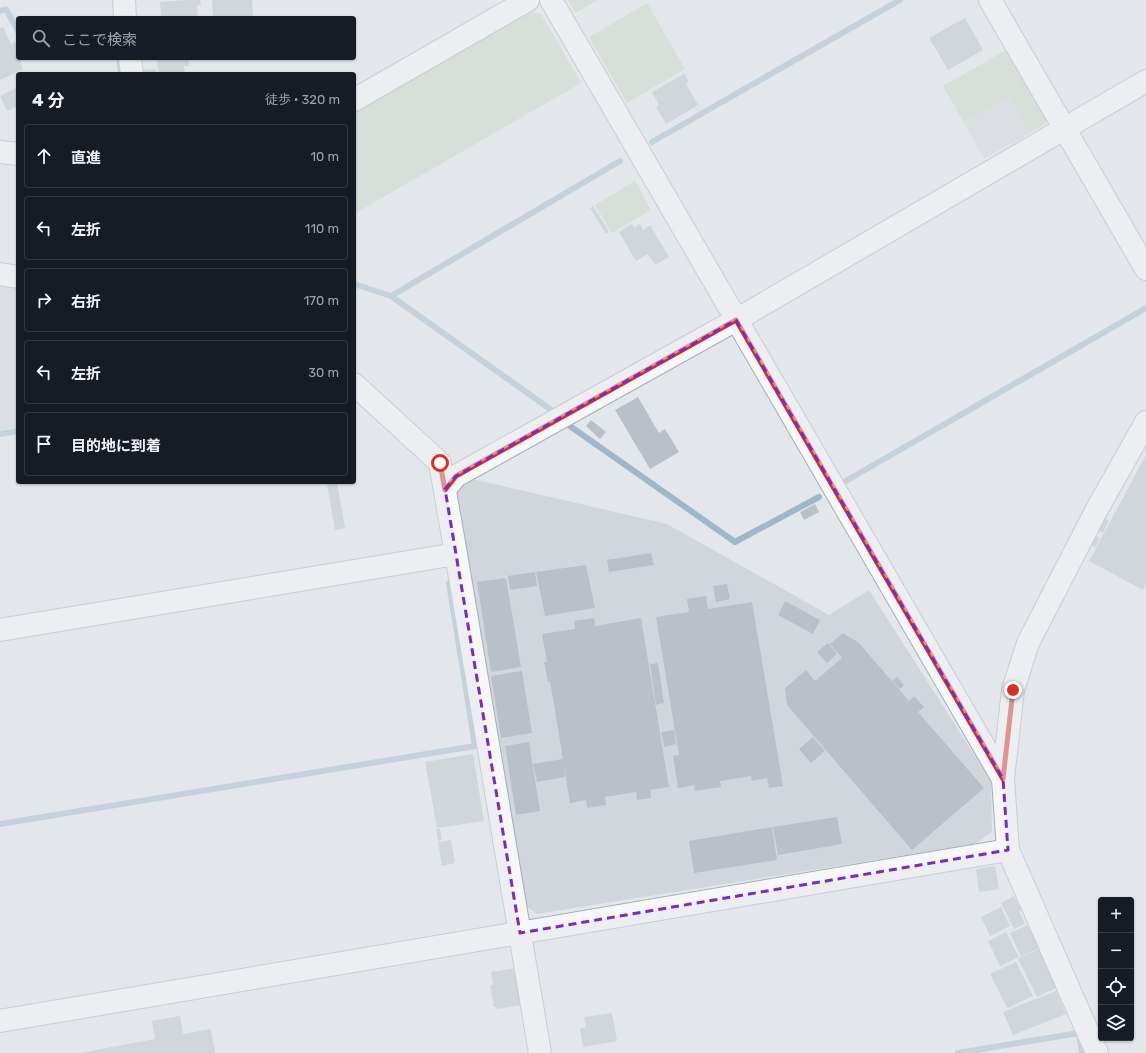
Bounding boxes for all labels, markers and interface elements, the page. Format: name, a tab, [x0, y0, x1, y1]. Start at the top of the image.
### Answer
search box	[16, 16, 356, 60]
icon: search	[30, 27, 52, 49]
text: ここで検索	[62, 31, 137, 49]
text: 4 分	[32, 90, 64, 110]
text: 徒歩 · 320 m	[265, 92, 340, 107]
icon: ahead	[33, 145, 55, 167]
text: 直進	[71, 149, 101, 167]
text: 10 m	[310, 149, 339, 164]
icon: left	[33, 217, 55, 239]
text: 左折	[71, 221, 101, 239]
text: 110 m	[305, 221, 339, 236]
icon: right	[33, 289, 55, 311]
text: 右折	[71, 293, 101, 311]
text: 170 m	[304, 293, 339, 308]
icon: left	[33, 361, 55, 383]
text: 左折	[71, 365, 101, 383]
text: 30 m	[308, 365, 339, 380]
icon: arrive	[33, 433, 55, 455]
text: 目的地に到着	[71, 437, 161, 455]
route start	[431, 454, 449, 472]
route end	[1004, 681, 1022, 699]
map controls	[1098, 897, 1134, 1041]
button: +	[1098, 897, 1134, 933]
button: −	[1098, 933, 1134, 969]
button: locate	[1098, 969, 1134, 1005]
button: layers	[1098, 1005, 1134, 1041]

